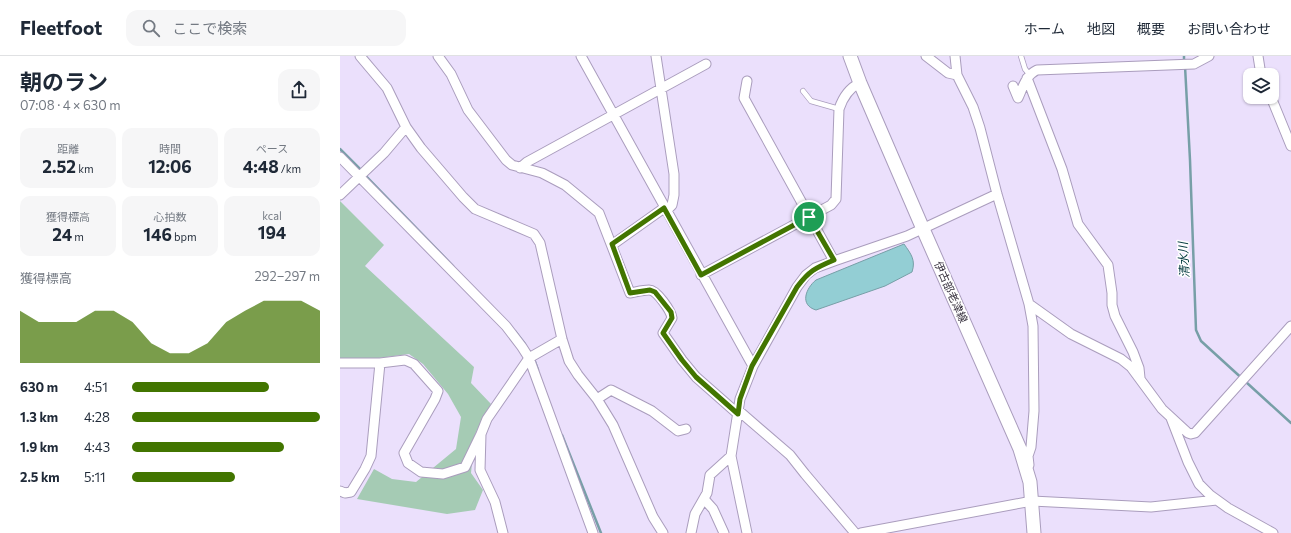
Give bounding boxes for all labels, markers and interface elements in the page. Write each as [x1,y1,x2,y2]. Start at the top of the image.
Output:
search box [126,10,406,46]
text: Fleetfoot [20,16,102,39]
icon: search [140,17,162,39]
text: ここで検索 [172,19,247,37]
text: ホーム [1023,20,1065,37]
text: 地図 [1087,20,1115,37]
text: 概要 [1137,20,1165,37]
text: お問い合わせ [1187,20,1271,37]
text: 朝のラン [20,68,108,95]
map controls [1243,68,1279,104]
button: layers [1243,68,1279,104]
button: share [278,69,320,111]
text: 07:08 · 4 × 630 m [20,97,121,113]
text: 距離 [57,142,79,155]
text: 時間 [159,142,181,155]
text: ペース [256,142,288,155]
text: 2.52 [42,156,76,177]
text: 12:06 [148,156,192,177]
text: 4:48 [243,156,279,177]
text: km [76,162,94,175]
text: /km [279,162,301,175]
pin [792,200,826,234]
icon: arrive [798,206,820,228]
text: kcal [262,209,282,222]
text: 獲得標高 [46,210,90,223]
text: 心拍数 [154,210,187,223]
text: 194 [258,222,286,243]
text: 24 [52,224,72,245]
text: 146 [143,224,172,245]
text: m [72,230,84,243]
text: bpm [172,230,197,243]
water label: 清水川 [1175,240,1191,278]
street label: 伊古部老津線 [932,259,971,325]
text: 292–297 m [254,268,320,284]
text: 獲得標高 [20,270,72,286]
text: 630 m [20,379,58,395]
text: 4:51 [84,379,108,395]
text: 1.3 km [20,409,58,425]
text: 4:28 [84,409,110,425]
text: 1.9 km [20,439,58,455]
text: 4:43 [84,439,110,455]
text: 2.5 km [20,469,60,485]
text: 5:11 [84,469,106,485]

